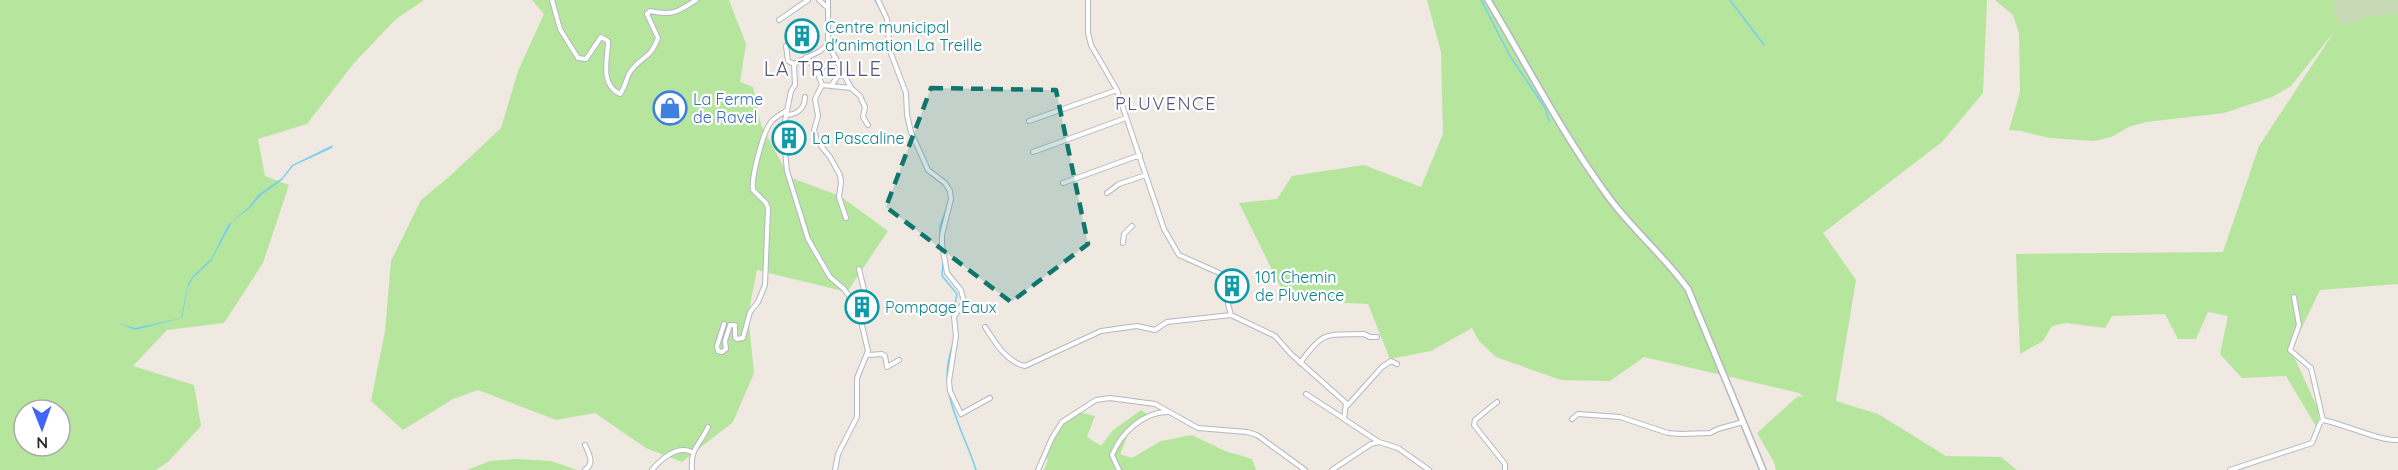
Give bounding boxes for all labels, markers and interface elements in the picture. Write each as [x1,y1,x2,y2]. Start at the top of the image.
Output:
place label: Centre municipal d'animation La Treille [825,17,982,55]
building icon: Centre municipal d'animation La Treille [784,18,820,54]
district label: LA TREILLE [764,56,882,81]
place label: La Ferme de Ravel [693,89,763,127]
shop icon: La Ferme de Ravel [652,90,688,126]
district label: PLUVENCE [1115,92,1217,115]
building icon: La Pascaline [771,120,807,156]
place label: La Pascaline [812,128,905,148]
place label: 101 Chemin de Pluvence [1255,267,1344,305]
building icon: 101 Chemin de Pluvence [1214,268,1250,304]
building icon: Pompage Eaux [844,289,880,325]
place label: Pompage Eaux [885,297,997,317]
north arrow [12,398,72,458]
text: N [36,433,48,453]

